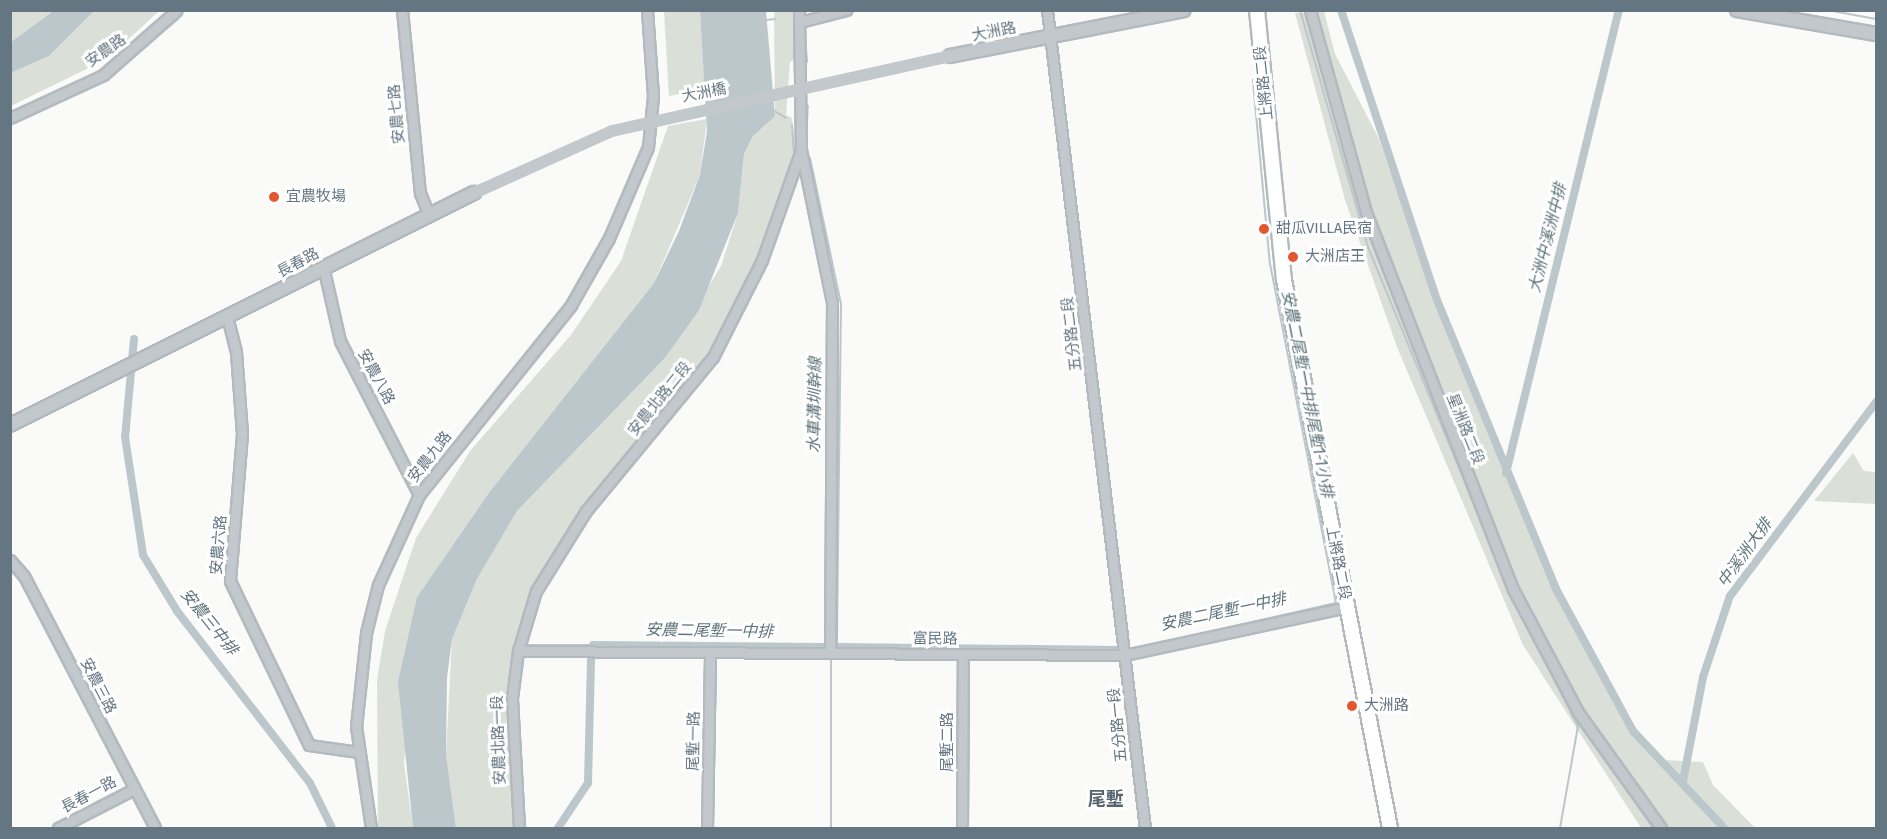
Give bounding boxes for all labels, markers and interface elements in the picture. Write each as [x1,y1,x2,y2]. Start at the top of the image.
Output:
street label: 大洲路 [970,19,1018,45]
street label: 安農路 [82,31,130,71]
street label: 上將路二段 [1251,45,1277,121]
street label: 大洲橋 [680,80,728,106]
street label: 安農七路 [385,83,409,145]
water label: 大洲中溪洲中排 [1525,181,1571,295]
place label: 宜農牧場 [286,188,346,206]
marker: 宜農牧場 [267,190,281,204]
place label: 甜瓜VILLA民宿 [1276,220,1372,238]
marker: 甜瓜VILLA民宿 [1257,222,1271,236]
street label: 長春路 [274,244,322,282]
place label: 大洲店王 [1305,248,1365,266]
marker: 大洲店王 [1286,250,1300,264]
water label: 安農二尾塹一中排尾塹1-1小排 [1277,289,1337,499]
street label: 五分路二段 [1058,296,1086,372]
street label: 安農八路 [354,346,398,408]
water label: 水車溝圳幹線 [805,357,825,453]
street label: 安農北路二段 [625,358,695,440]
street label: 星洲路二段 [1443,391,1487,467]
street label: 安農九路 [404,428,456,486]
street label: 安農六路 [207,514,231,576]
water label: 中溪洲大排 [1714,515,1776,591]
street label: 上將路二段 [1322,524,1354,602]
water label: 安農三中排 [176,585,242,659]
water label: 安農二尾塹一中排 [1158,589,1288,635]
water label: 安農二尾塹一中排 [645,620,773,642]
street label: 富民路 [912,630,958,648]
street label: 安農三路 [76,655,120,717]
street label: 五分路一段 [1105,687,1131,763]
street label: 安農北路一段 [488,695,510,785]
place label: 大洲路 [1364,697,1409,715]
marker: 大洲路 [1345,699,1359,713]
street label: 尾塹一路 [684,711,704,771]
street label: 尾塹二路 [939,712,957,772]
street label: 長春一路 [58,773,120,817]
district label: 尾塹 [1088,788,1124,810]

